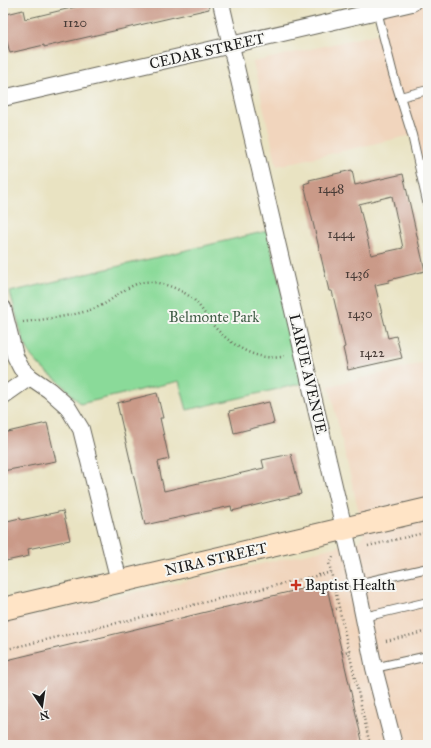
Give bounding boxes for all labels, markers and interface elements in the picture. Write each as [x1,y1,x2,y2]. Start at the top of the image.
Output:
house number: 1120 [63,15,87,31]
street label: CEDAR STREET [148,29,266,73]
house number: 1448 [318,181,344,197]
house number: 1444 [328,226,355,242]
house number: 1436 [345,266,369,282]
house number: 1430 [347,306,373,322]
park label: Belmonte Park [169,308,259,326]
street label: LARUE AVENUE [285,312,331,436]
house number: 1422 [359,345,385,361]
street label: NIRA STREET [163,539,269,579]
place label: Baptist Health [305,576,396,594]
marker: Baptist Health [290,579,302,591]
north arrow [22,686,62,726]
text: N [37,708,50,723]

